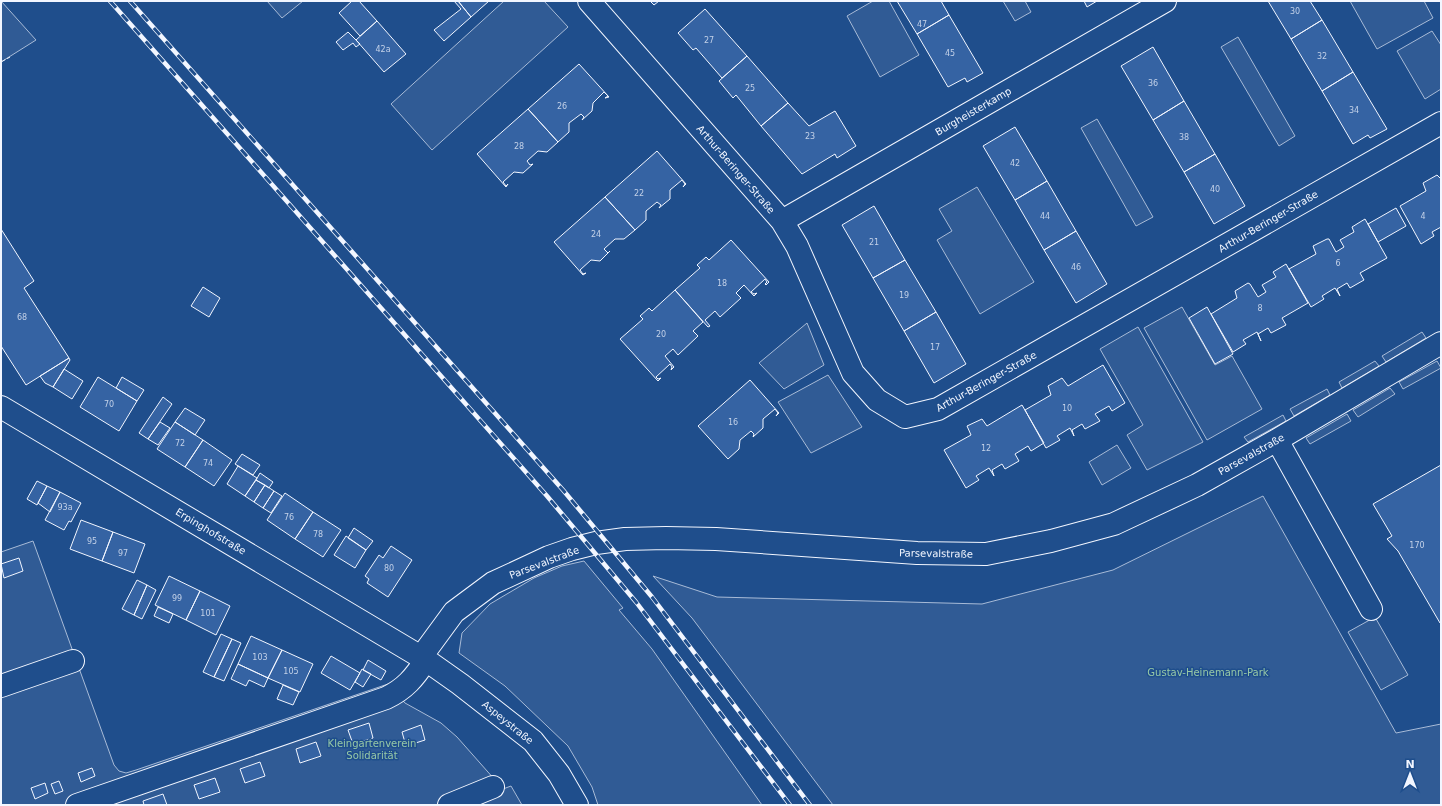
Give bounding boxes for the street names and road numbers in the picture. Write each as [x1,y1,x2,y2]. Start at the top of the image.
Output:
street label: Burgheisterkamp [933,85,1013,138]
street label: Arthur-Beringer-Straße [694,123,777,216]
street label: Arthur-Beringer-Straße [1217,188,1320,254]
street label: Arthur-Beringer-Straße [934,349,1038,414]
street label: Parsevalstraße [1216,432,1286,477]
street label: Erpinghofstraße [174,506,248,557]
street label: Parsevalstraße [508,544,581,581]
street label: Parsevalstraße [899,547,973,560]
street label: Aspeystraße [480,699,535,746]

